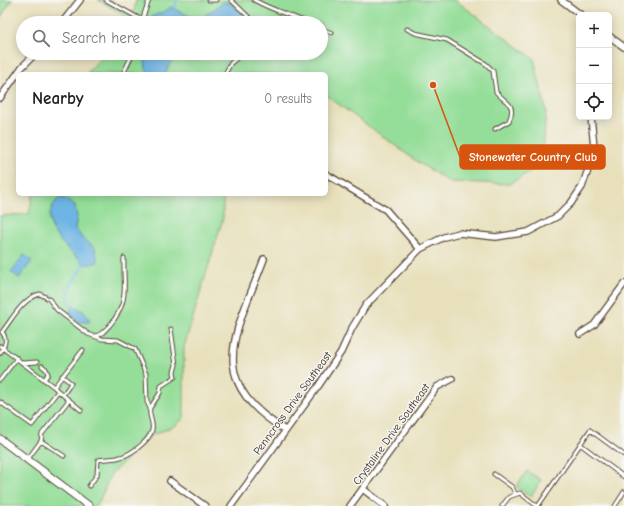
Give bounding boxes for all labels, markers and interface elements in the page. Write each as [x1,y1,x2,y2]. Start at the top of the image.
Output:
map controls [576,12,612,120]
button: + [576,12,612,48]
search box [16,16,328,60]
icon: search [30,27,52,49]
text: Search here [62,29,140,47]
button: − [576,48,612,84]
button: locate [576,84,612,120]
text: Nearby [32,89,83,108]
text: 0 results [264,91,312,106]
callout: Stonewater Country Club [460,145,605,169]
text: Stonewater Country Club [469,150,597,164]
street label: Penncross Drive Southeast [251,349,335,457]
street label: Crystaline Drive Southeast [350,380,433,488]

